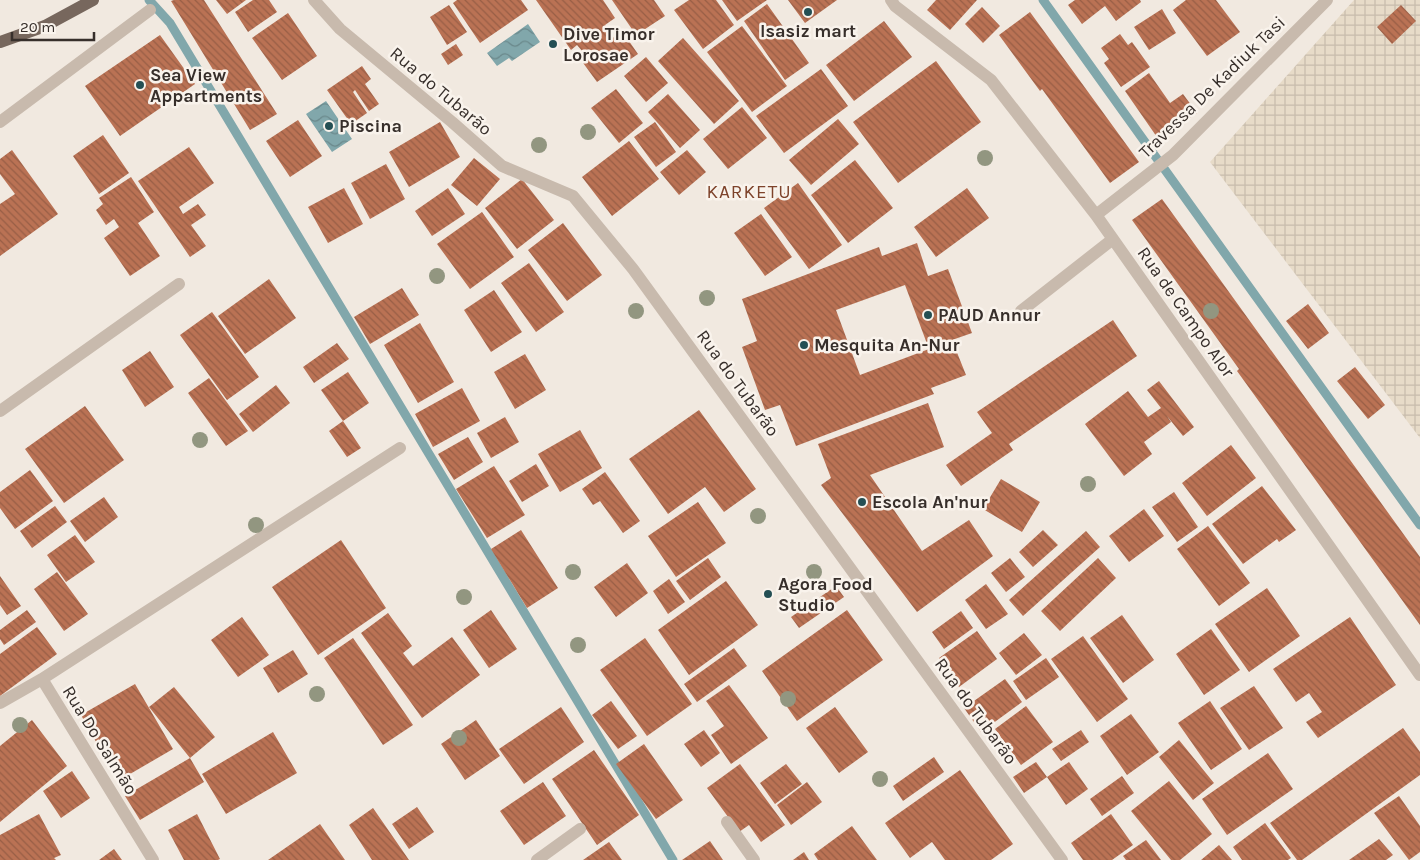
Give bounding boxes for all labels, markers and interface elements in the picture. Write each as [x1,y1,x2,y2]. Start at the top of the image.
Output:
marker: Isasiz mart [802,6,814,18]
scale bar [12,10,95,42]
street label: Travessa De Kadiuk Tasi [1134,11,1290,163]
text: 20 m [20,18,55,36]
place label: Isasiz mart [760,20,856,42]
place label: Dive Timor Lorosae [563,23,655,66]
marker: Dive Timor Lorosae [547,38,559,50]
street label: Rua do Tubarão [386,42,496,140]
place label: Sea View Appartments [150,64,262,107]
marker: Sea View Appartments [134,79,146,91]
place label: Piscina [339,115,402,137]
marker: Piscina [323,120,335,132]
district label: KARKETU [706,181,792,203]
street label: Rua de Campo Alor [1133,242,1240,382]
place label: PAUD Annur [938,304,1040,326]
marker: PAUD Annur [922,309,934,321]
street label: Rua do Tubarão [692,325,784,441]
place label: Mesquita An-Nur [814,334,960,356]
marker: Mesquita An-Nur [798,339,810,351]
place label: Escola An'nur [872,491,988,513]
marker: Escola An'nur [856,496,868,508]
place label: Agora Food Studio [778,573,873,616]
marker: Agora Food Studio [762,588,774,600]
street label: Rua do Tubarão [930,653,1022,769]
street label: Rua Do Salmão [58,681,142,799]

